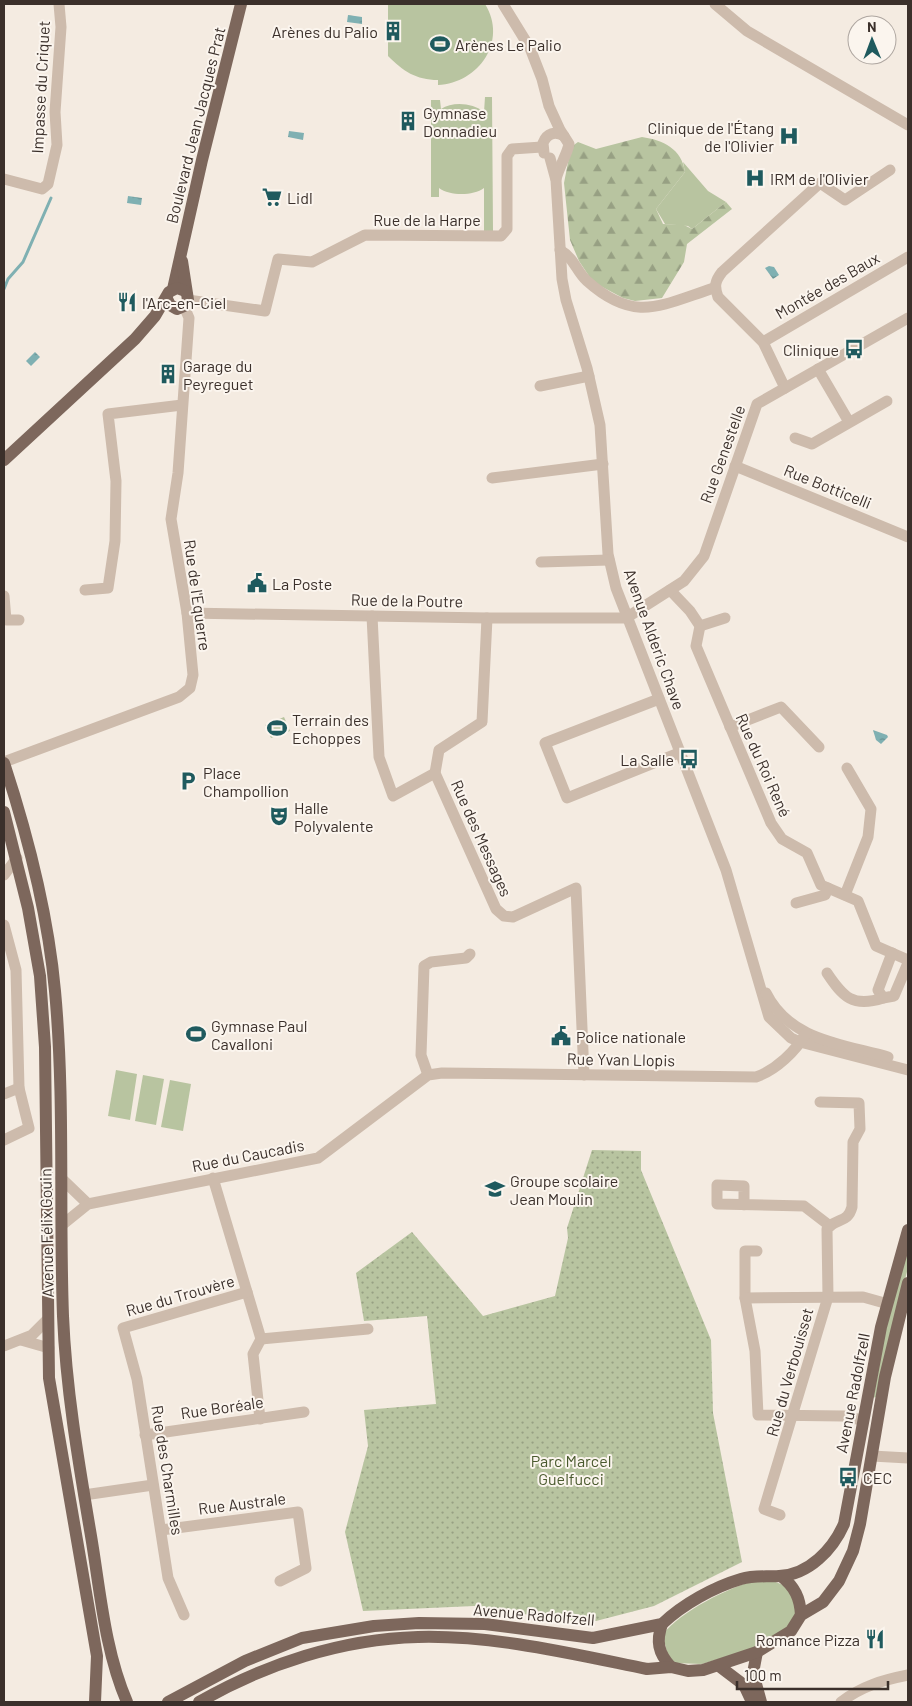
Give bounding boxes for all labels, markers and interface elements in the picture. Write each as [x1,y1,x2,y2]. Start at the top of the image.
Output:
north arrow [847,15,897,65]
text: N [867,18,877,35]
street label: Impasse du Criquet [27,20,53,154]
building icon: Arènes du Palio [382,20,404,42]
place label: Arènes du Palio [272,22,378,41]
street label: Boulevard Jean Jacques Prat [161,25,229,225]
sports icon: Arènes Le Palio [429,33,451,55]
place label: Arènes Le Palio [455,35,562,54]
place label: Gymnase Donnadieu [423,103,497,140]
building icon: Gymnase Donnadieu [397,110,419,132]
place label: Clinique de l'Étang de l'Olivier [648,118,774,155]
hospital icon: Clinique de l'Étang de l'Olivier [778,125,800,147]
hospital icon: IRM de l'Olivier [744,167,766,189]
place label: IRM de l'Olivier [770,169,869,188]
supermarket icon: Lidl [261,186,283,208]
place label: Lidl [287,188,313,207]
street label: Rue de la Harpe [373,210,481,229]
street label: Montée des Baux [772,247,883,322]
restaurant icon: l'Arc-en-Ciel [116,291,138,313]
place label: l'Arc-en-Ciel [142,293,226,312]
bus stop icon: Clinique [843,338,865,360]
place label: Clinique [783,340,839,359]
place label: Garage du Peyreguet [183,356,254,393]
building icon: Garage du Peyreguet [157,363,179,385]
street label: Rue Genestelle [695,402,749,506]
street label: Rue Botticelli [781,460,875,512]
street label: Rue de l'Equerre [181,538,215,652]
street label: Avenue Alderic Chave [621,566,689,712]
public building icon: La Poste [246,572,268,594]
place label: La Poste [272,574,332,593]
street label: Rue de la Poutre [351,590,463,610]
place label: Terrain des Echoppes [292,710,369,747]
street label: Rue du Roi René [733,710,795,820]
sports icon: Terrain des Echoppes [266,717,288,739]
bus stop icon: La Salle [678,748,700,770]
place label: La Salle [620,750,674,769]
place label: Place Champollion [203,763,289,800]
parking icon: Place Champollion [177,770,199,792]
street label: Rue des Messages [448,777,516,899]
place label: Halle Polyvalente [294,798,374,835]
theatre icon: Halle Polyvalente [268,805,290,827]
place label: Gymnase Paul Cavalloni [211,1016,308,1053]
sports icon: Gymnase Paul Cavalloni [185,1023,207,1045]
public building icon: Police nationale [550,1025,572,1047]
place label: Police nationale [576,1027,686,1046]
street label: Rue Yvan Llopis [567,1049,675,1069]
street label: Rue du Caucadis [190,1135,306,1175]
street label: Avenue Félix Gouin [35,1168,57,1298]
place label: Groupe scolaire Jean Moulin [510,1171,618,1208]
school or university icon: Groupe scolaire Jean Moulin [484,1178,506,1200]
street label: Rue du Trouvère [124,1270,236,1320]
street label: Rue du Verbouisset [762,1305,816,1439]
street label: Avenue Radolfzell [831,1331,873,1455]
street label: Rue Boréale [179,1392,265,1422]
street label: Rue des Charmilles [148,1404,188,1536]
park label: Parc Marcel Guelfucci [531,1451,611,1488]
bus stop icon: CEC [837,1466,859,1488]
place label: CEC [863,1468,892,1487]
street label: Rue Australe [197,1488,287,1518]
street label: Avenue Radolfzell [472,1599,596,1629]
restaurant icon: Romance Pizza [864,1628,886,1650]
place label: Romance Pizza [756,1630,860,1649]
scale bar [737,1658,888,1690]
text: 100 m [744,1666,782,1684]

